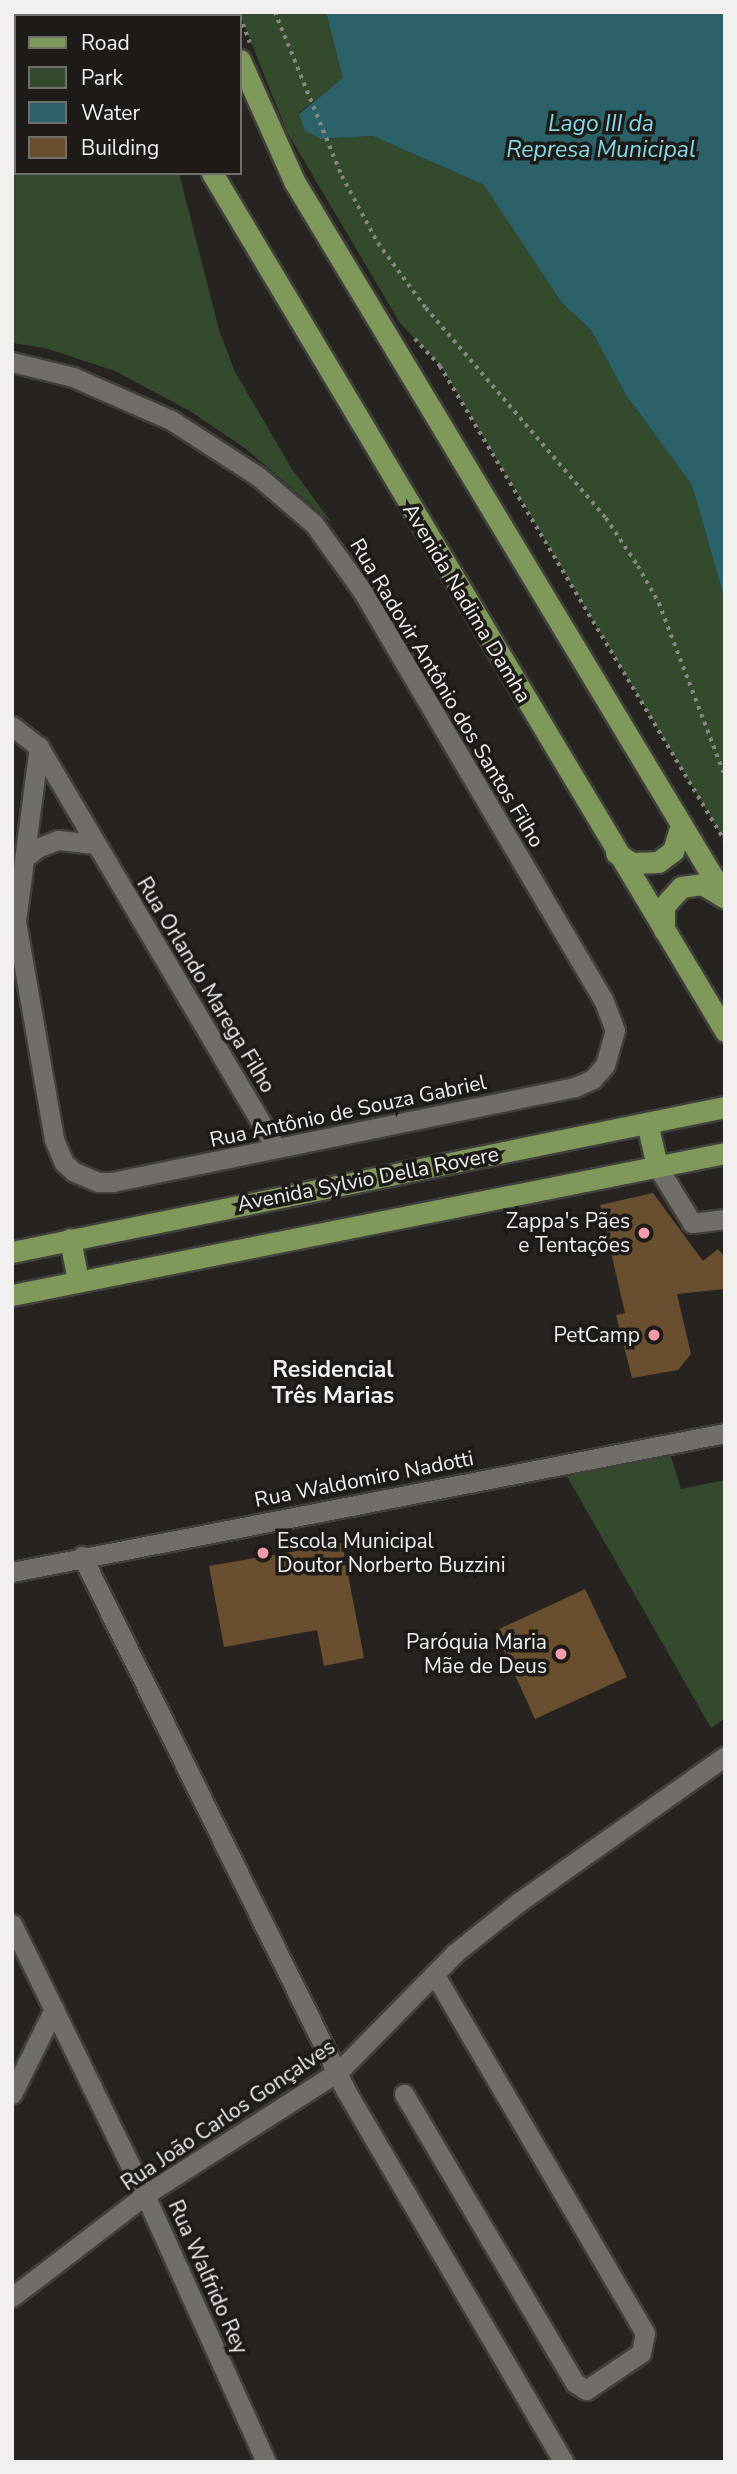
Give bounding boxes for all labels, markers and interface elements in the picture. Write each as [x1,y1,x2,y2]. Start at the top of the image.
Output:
legend [14,14,242,175]
text: Road [81,29,130,57]
text: Park [81,64,123,92]
text: Water [81,99,140,127]
water label: Lago III da Represa Municipal [506,110,696,164]
text: Building [81,134,159,162]
street label: Avenida Nadima Damha [397,499,537,707]
street label: Rua Radovir Antônio dos Santos Filho [345,534,549,852]
street label: Rua Orlando Marega Filho [132,873,280,1097]
street label: Rua Antônio de Souza Gabriel [207,1069,489,1153]
street label: Avenida Sylvio Della Rovere [235,1141,501,1217]
place label: Zappa's Pães e Tentações [506,1208,630,1258]
marker: Zappa's Pães e Tentações [636,1225,652,1241]
place label: PetCamp [554,1322,640,1348]
marker: PetCamp [646,1327,662,1343]
district label: Residencial Três Marias [272,1356,394,1410]
street label: Rua Waldomiro Nadotti [252,1445,476,1513]
place label: Escola Municipal Doutor Norberto Buzzini [277,1528,506,1578]
marker: Escola Municipal Doutor Norberto Buzzini [255,1545,271,1561]
place label: Paróquia Maria Mãe de Deus [406,1629,547,1679]
marker: Paróquia Maria Mãe de Deus [553,1646,569,1662]
street label: Rua João Carlos Gonçalves [116,2034,340,2196]
street label: Rua Walfrido Rey [163,2196,253,2358]

